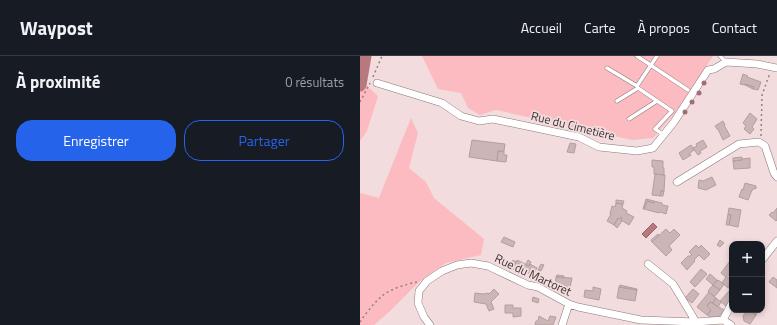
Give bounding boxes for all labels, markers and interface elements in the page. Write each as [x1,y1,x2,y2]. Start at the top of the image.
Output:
text: Waypost [20,13,93,42]
text: Accueil [521,17,562,38]
text: Carte [584,17,616,38]
text: À propos [638,17,690,38]
text: Contact [712,17,757,38]
text: À proximité [16,69,100,95]
text: 0 résultats [285,72,344,92]
street label: Rue du Cimetière [529,106,617,145]
button: Enregistrer [16,120,176,161]
button: Partager [184,120,344,161]
map controls [729,241,765,313]
button: + [729,241,765,277]
street label: Rue du Martoret [492,248,575,301]
button: − [729,277,765,313]

